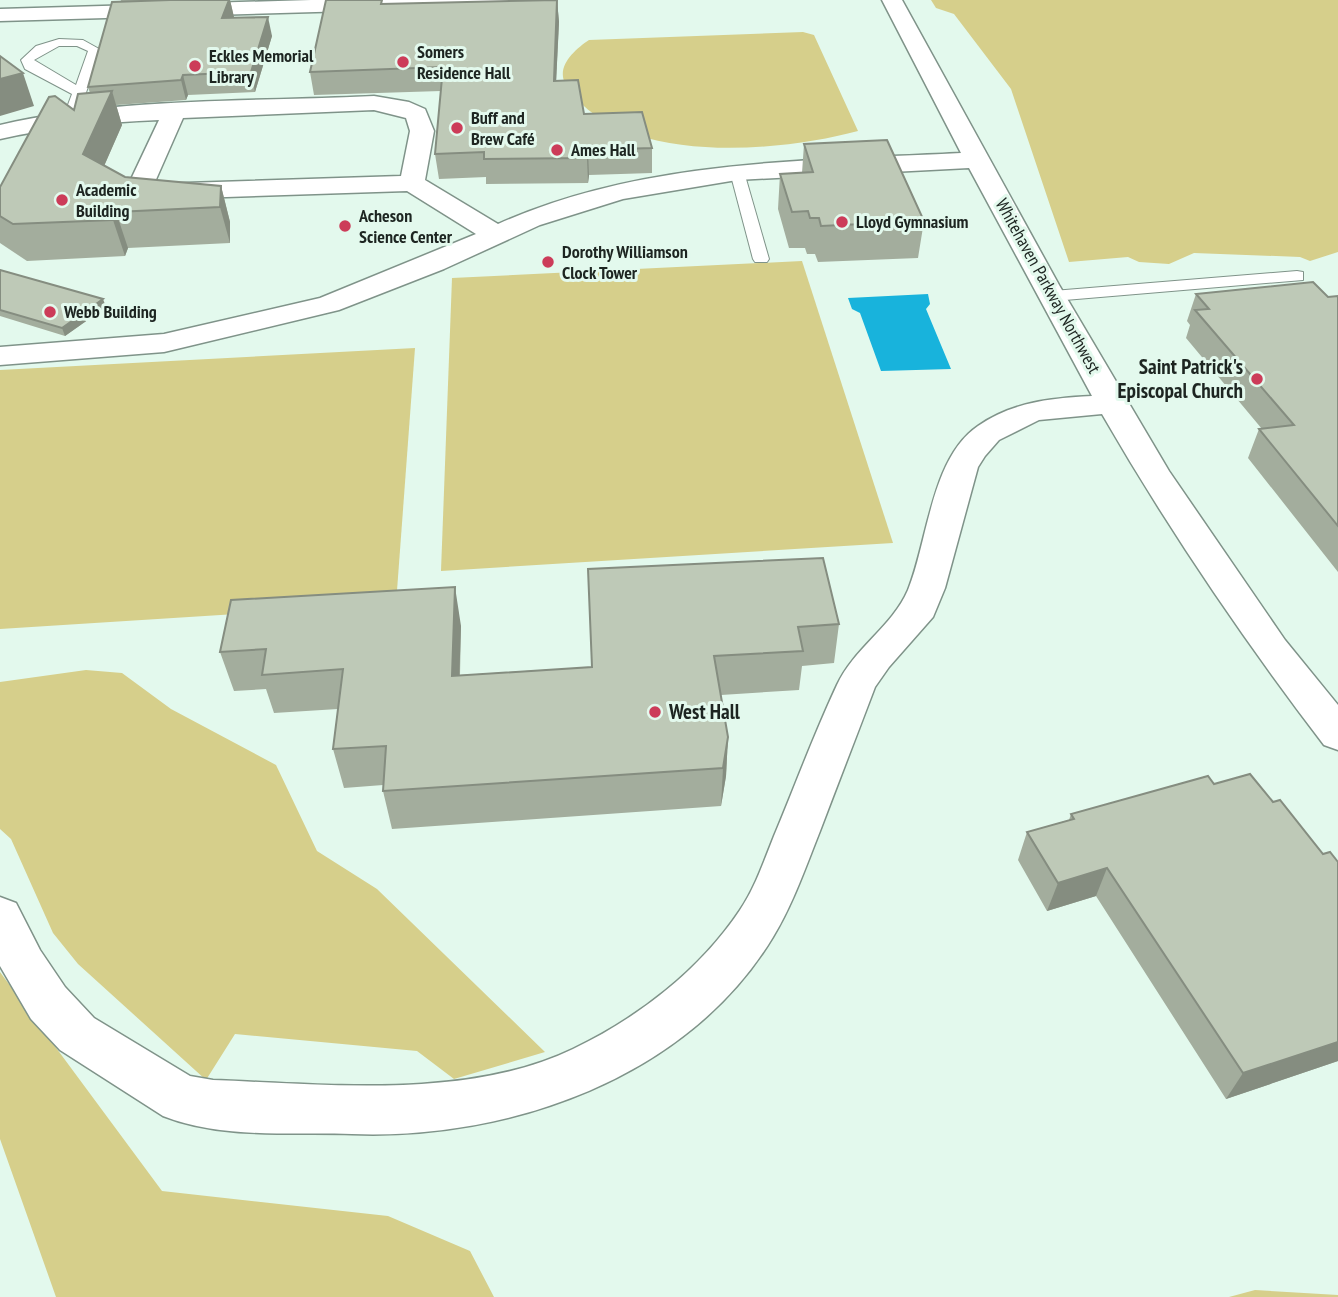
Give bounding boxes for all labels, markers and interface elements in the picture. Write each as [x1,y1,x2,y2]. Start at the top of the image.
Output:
place label: Somers Residence Hall [417,40,511,84]
place label: Eckles Memorial Library [209,44,314,88]
marker: Somers Residence Hall [395,54,411,70]
marker: Eckles Memorial Library [187,58,203,74]
place label: Buff and Brew Café [471,106,535,150]
marker: Buff and Brew Café [449,120,465,136]
place label: Ames Hall [570,138,636,161]
marker: Ames Hall [549,142,565,158]
place label: Academic Building [75,178,137,222]
marker: Academic Building [54,192,70,208]
street label: Whitehaven Parkway Northwest [991,194,1106,377]
place label: Acheson Science Center [358,204,453,248]
place label: Lloyd Gymnasium [856,210,969,233]
marker: Lloyd Gymnasium [834,214,850,230]
marker: Acheson Science Center [337,218,353,234]
place label: Dorothy Williamson Clock Tower [562,240,688,284]
marker: Dorothy Williamson Clock Tower [540,254,556,270]
place label: Webb Building [63,300,157,323]
marker: Webb Building [42,304,58,320]
place label: Saint Patrick's Episcopal Church [1118,353,1243,404]
marker: Saint Patrick's Episcopal Church [1249,371,1265,387]
place label: West Hall [668,698,741,725]
marker: West Hall [647,704,663,720]

